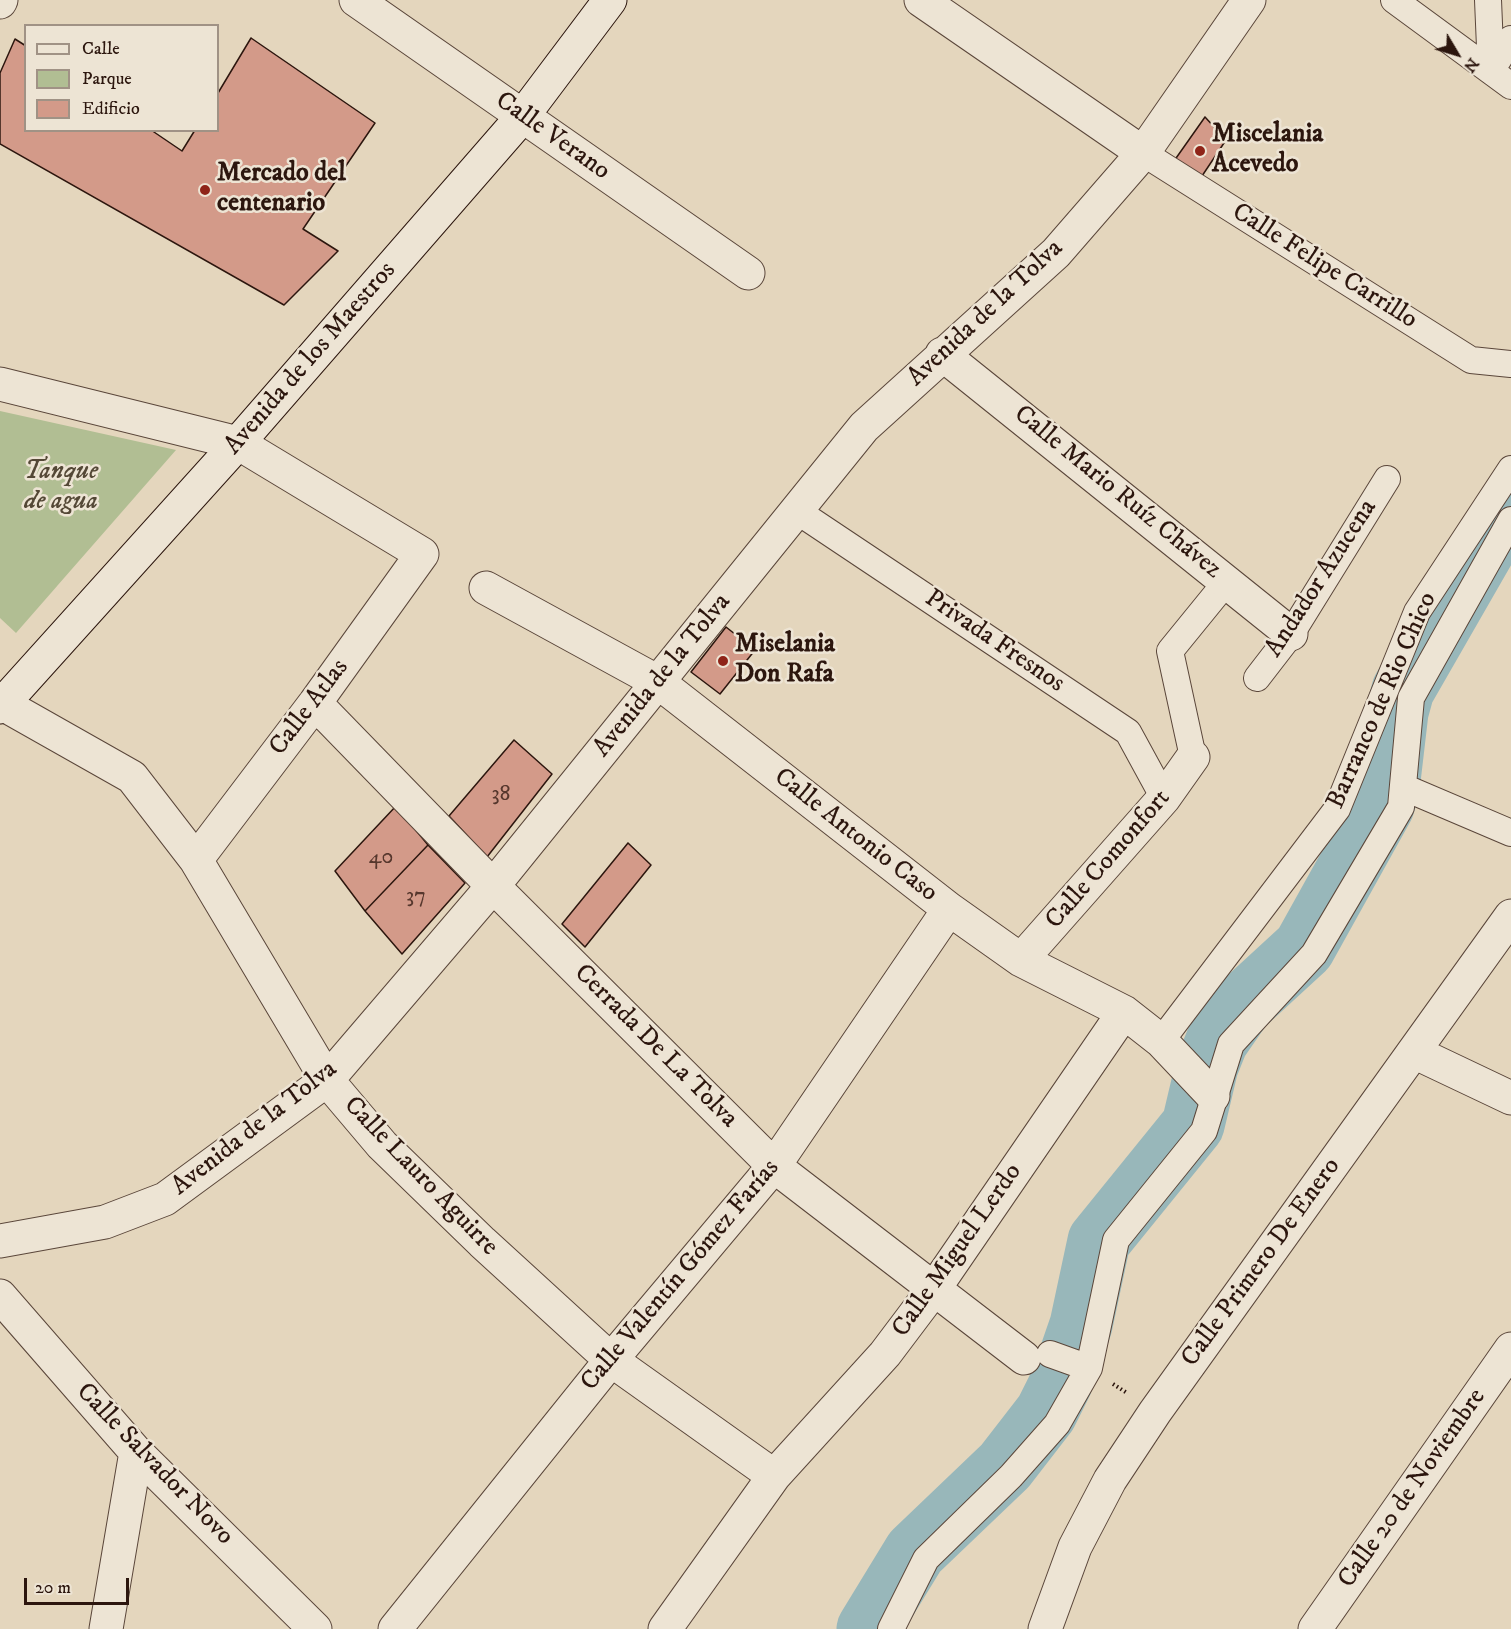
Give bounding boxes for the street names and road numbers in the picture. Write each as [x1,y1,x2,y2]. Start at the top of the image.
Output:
street label: Calle Verano [489,86,615,188]
street label: Calle Felipe Carrillo [1226,197,1422,337]
street label: Avenida de la Tolva [902,234,1070,394]
street label: Avenida de los Maestros [219,256,403,462]
street label: Calle Mario Ruíz Chávez [1007,400,1227,586]
street label: Andador Azucena [1259,494,1385,664]
street label: Privada Fresnos [918,584,1070,700]
street label: Avenida de la Tolva [588,588,738,764]
street label: Barranco de Rio Chico [1321,588,1445,814]
street label: Calle Atlas [264,654,356,762]
street label: Calle Antonio Caso [767,762,943,910]
street label: Calle Comonfort [1040,784,1178,936]
street label: Cerrada De La Tolva [567,959,743,1135]
street label: Avenida de la Tolva [166,1055,344,1203]
street label: Calle Lauro Aguirre [336,1091,504,1263]
street label: Calle Primero De Enero [1176,1153,1348,1373]
street label: Calle Valentín Gómez Farías [575,1154,787,1398]
street label: Calle Miguel Lerdo [887,1158,1029,1344]
street label: Calle Salvador Novo [69,1377,239,1553]
street label: Calle 20 de Noviembre [1332,1383,1494,1595]

